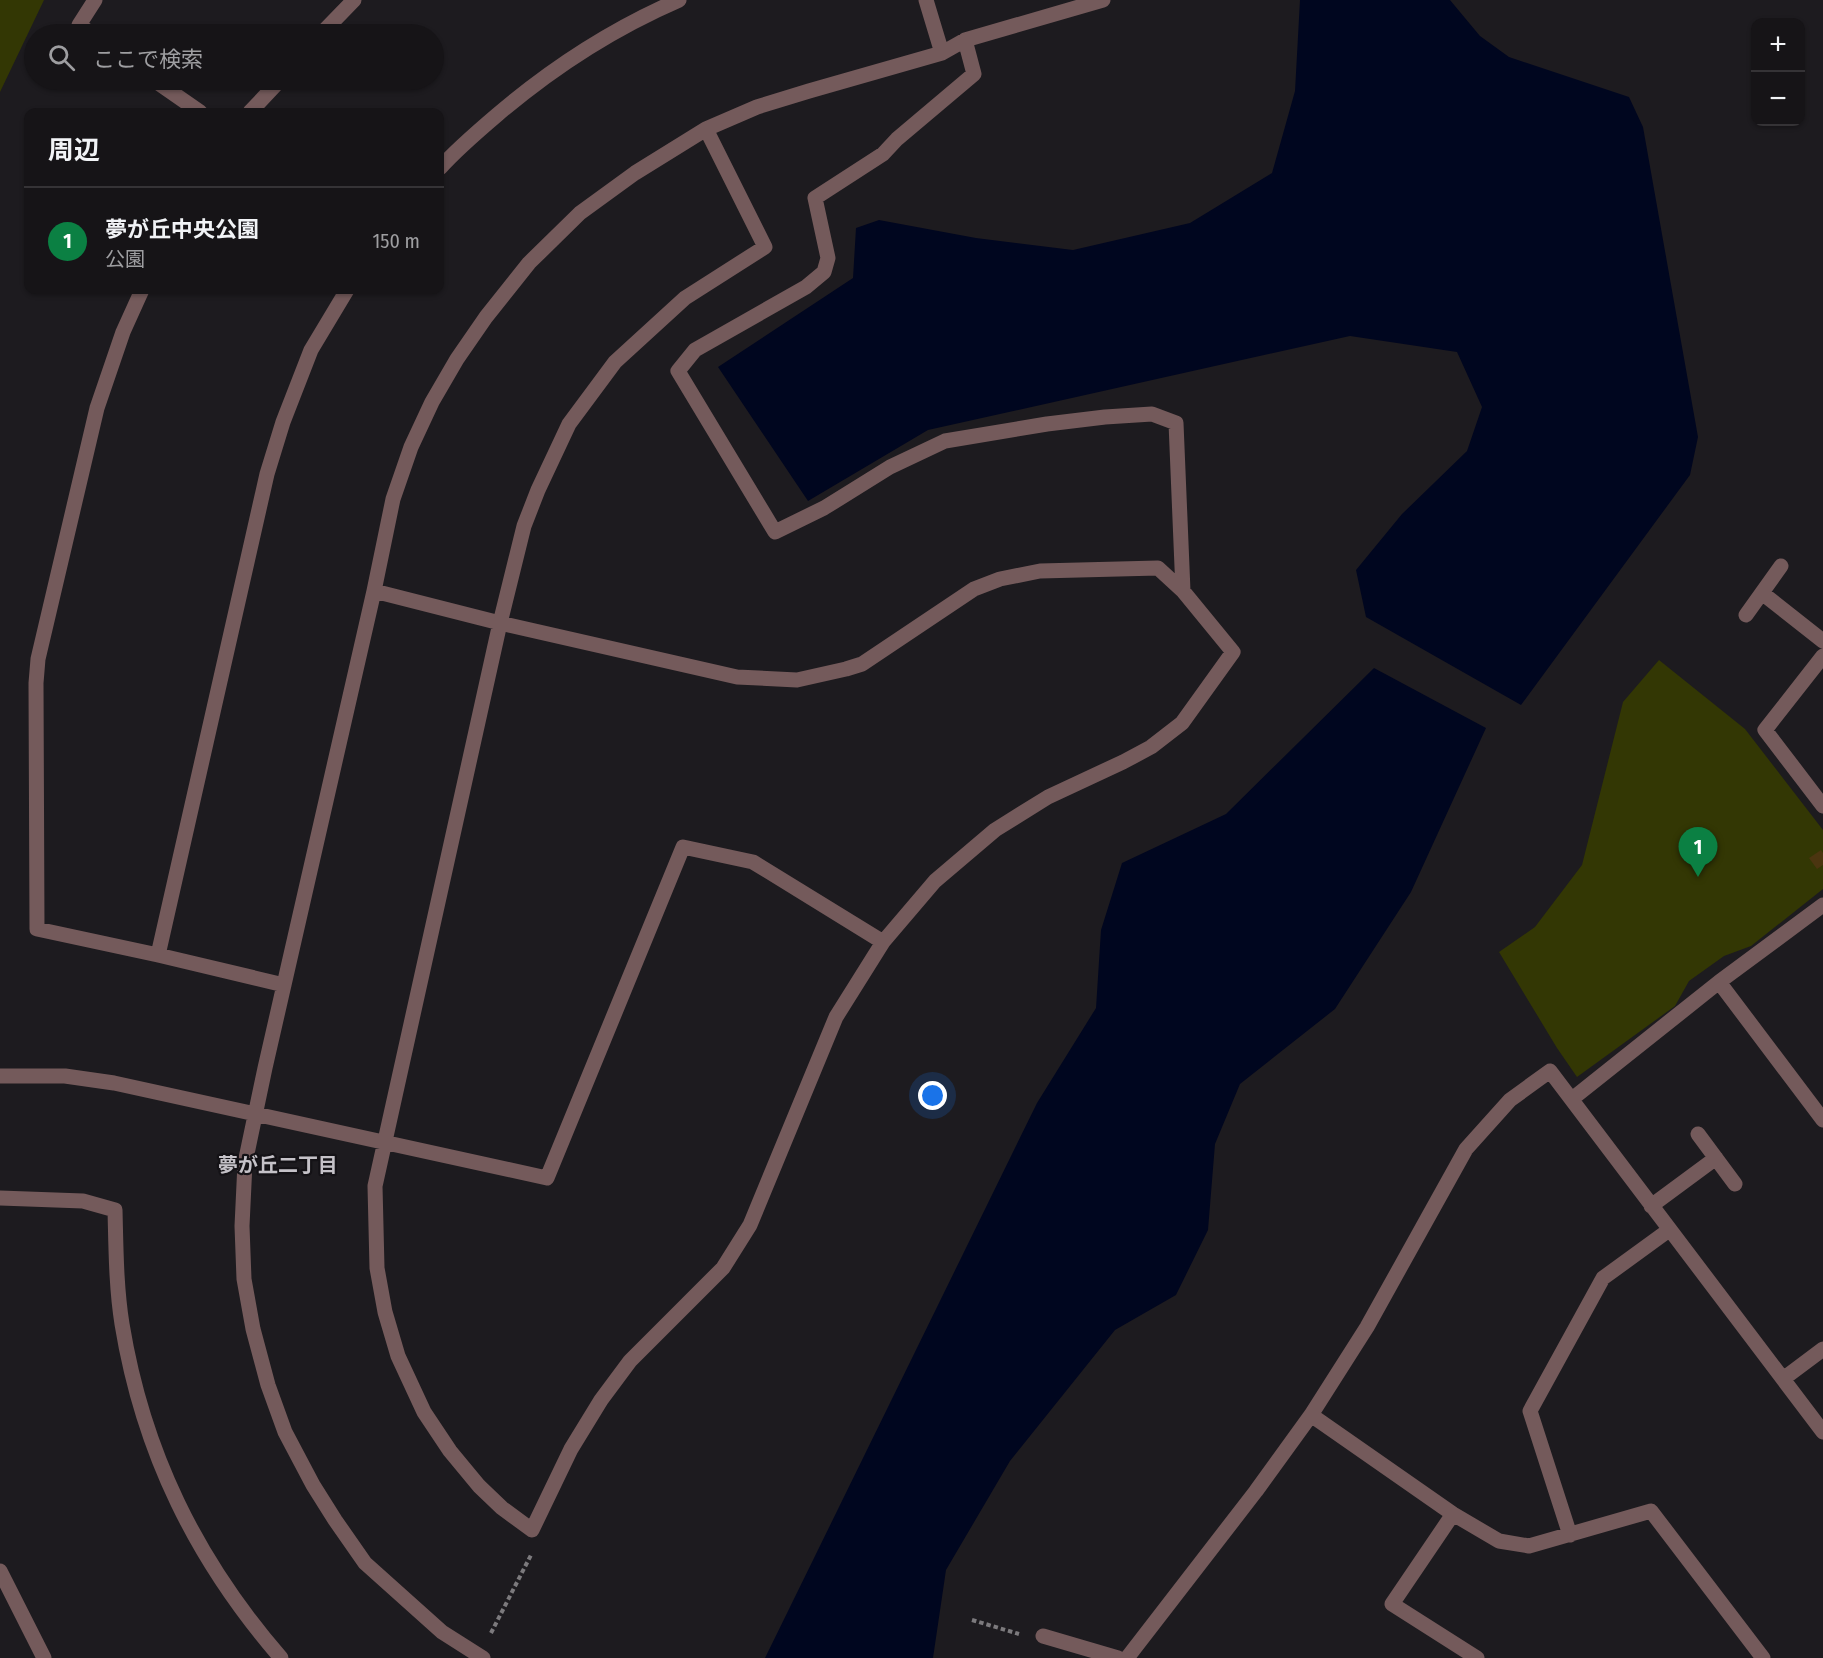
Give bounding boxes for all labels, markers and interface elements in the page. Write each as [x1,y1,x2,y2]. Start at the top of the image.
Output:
map controls [1751,18,1805,126]
button: + [1751,18,1805,72]
search box [24,24,444,90]
icon: search [45,41,78,74]
text: ここで検索 [93,46,203,73]
button: − [1751,72,1805,126]
text: 周辺 [48,135,100,166]
text: 夢が丘中央公園 [105,216,259,243]
text: 1 [63,229,72,253]
text: 150 m [373,229,420,253]
text: 公園 [105,247,145,271]
pin: 1 [1678,828,1718,877]
your location [918,1081,947,1110]
district label: 夢が丘二丁目 [218,1153,338,1177]

